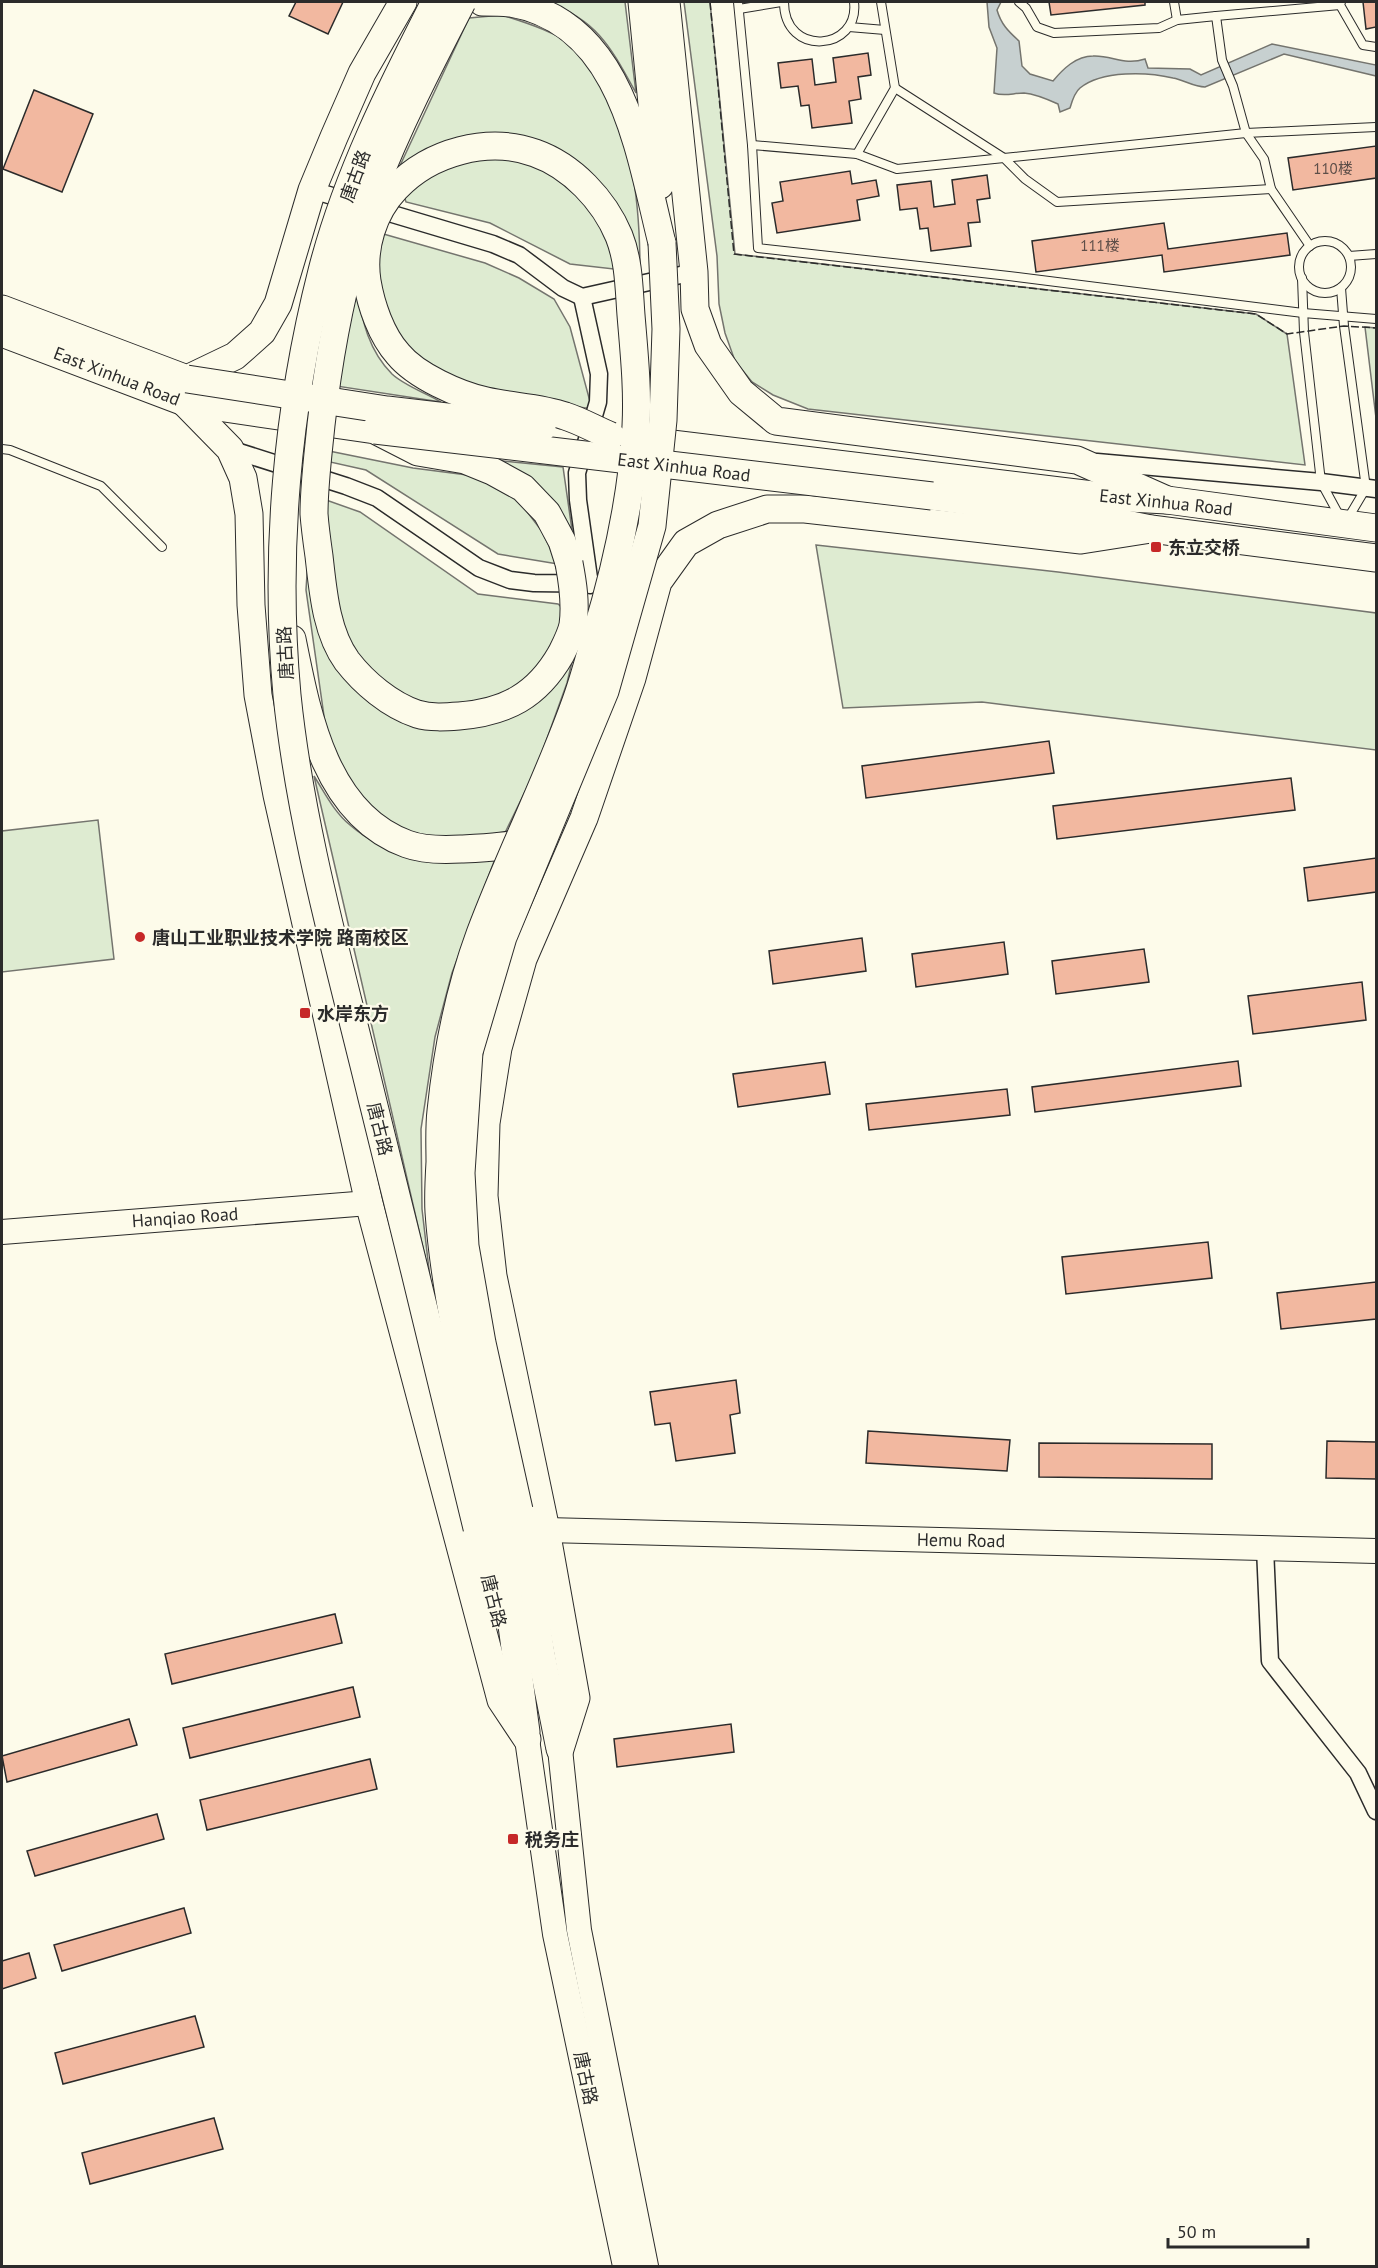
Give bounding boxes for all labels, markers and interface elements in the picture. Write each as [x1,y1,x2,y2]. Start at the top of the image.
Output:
street label: 唐古路 [335,147,375,205]
house number: 110楼 [1313,159,1353,178]
house number: 111楼 [1080,236,1120,255]
street label: East Xinhua Road [50,341,184,411]
street label: East Xinhua Road [616,447,752,487]
street label: East Xinhua Road [1098,484,1234,520]
place label: 东立交桥 [1168,536,1240,559]
marker: 东立交桥 [1149,540,1163,554]
street label: 唐古路 [272,625,298,681]
place label: 唐山工业职业技术学院 路南校区 [152,926,409,949]
marker: 唐山工业职业技术学院 路南校区 [133,930,147,944]
place label: 水岸东方 [317,1002,389,1025]
marker: 水岸东方 [298,1006,312,1020]
street label: 唐古路 [362,1100,398,1158]
street label: Hanqiao Road [131,1202,239,1232]
street label: Hemu Road [917,1528,1005,1552]
street label: 唐古路 [476,1572,512,1630]
place label: 税务庄 [525,1828,579,1851]
marker: 税务庄 [506,1832,520,1846]
street label: 唐古路 [569,2049,603,2107]
scale bar [1168,2211,1308,2249]
text: 50 m [1177,2220,1216,2243]

